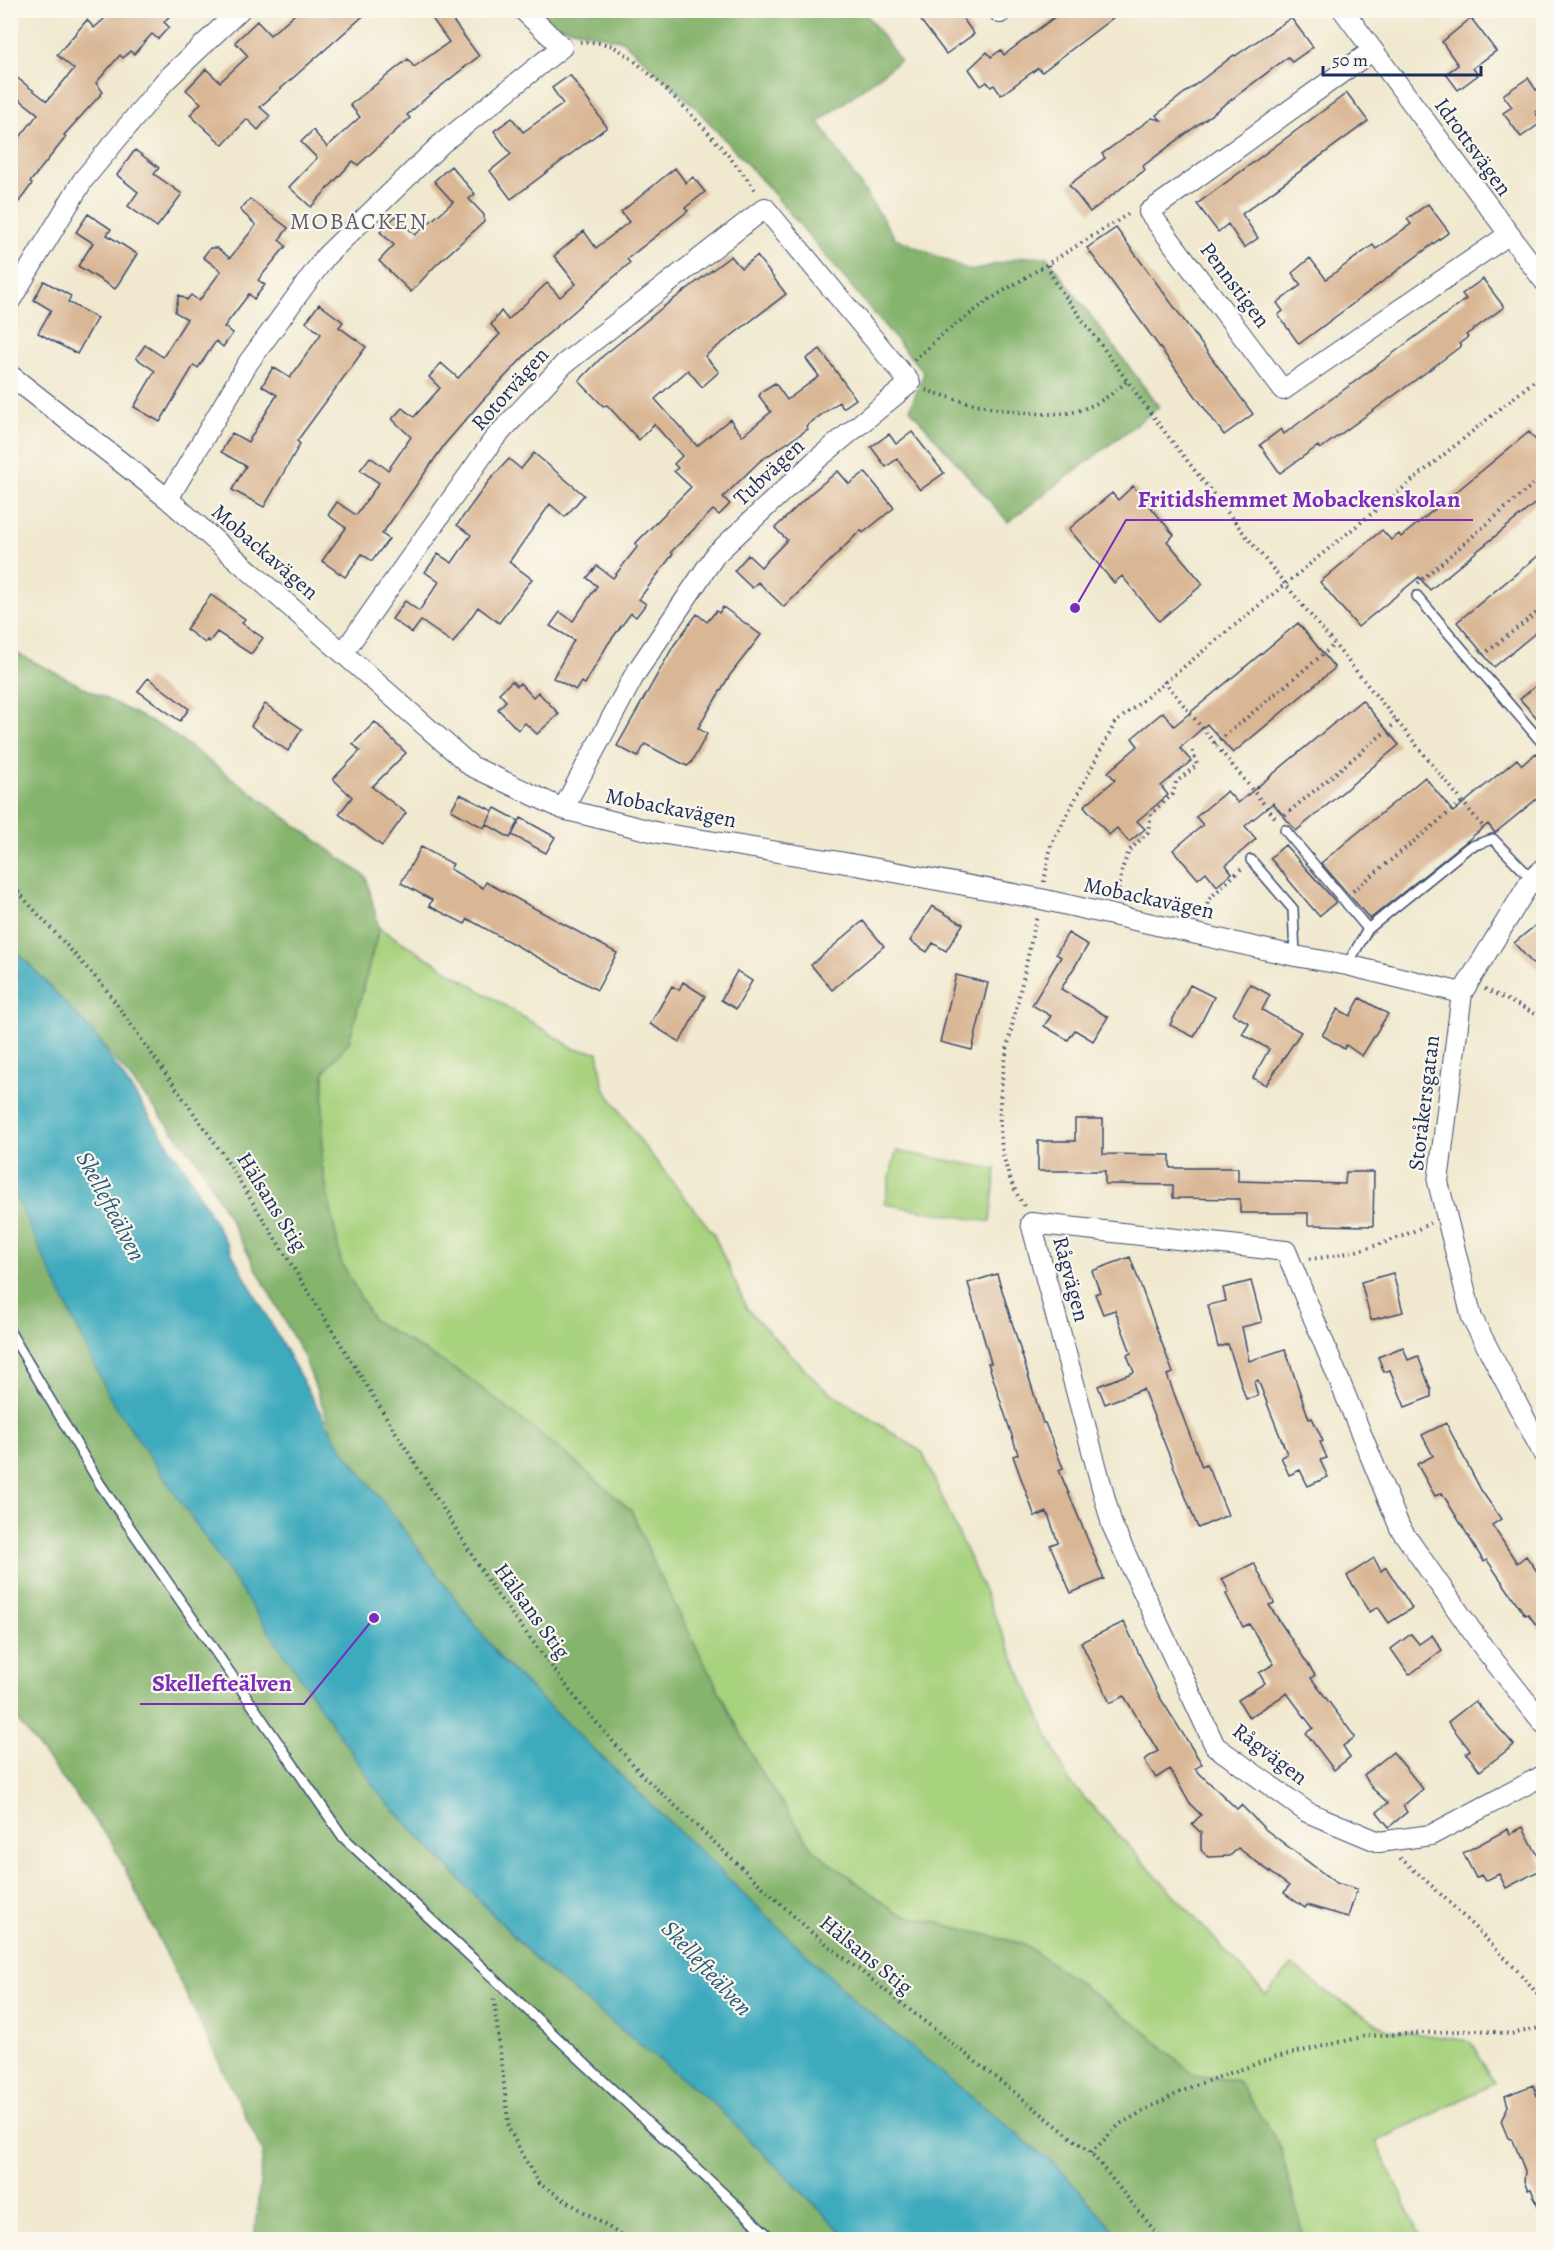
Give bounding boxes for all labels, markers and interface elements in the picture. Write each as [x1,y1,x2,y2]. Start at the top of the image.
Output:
scale bar [1323,39,1480,77]
text: 50 m [1332,48,1368,72]
street label: Idrottsvägen [1427,92,1519,202]
district label: MOBACKEN [290,205,428,237]
street label: Pennstigen [1193,236,1277,334]
street label: Rotorvägen [464,341,556,437]
street label: Tubvägen [727,431,811,513]
callout: Fritidshemmet Mobackenskolan [1126,478,1473,520]
text: Fritidshemmet Mobackenskolan [1138,483,1461,515]
street label: Mobackavägen [205,497,325,607]
street label: Mobackavägen [603,781,739,835]
street label: Mobackavägen [1081,870,1217,926]
street label: Storåkersgatan [1401,1033,1447,1173]
water label: Skellefteälven [69,1145,153,1267]
street label: Hälsans Stig [230,1146,314,1258]
street label: Rågvägen [1045,1233,1097,1325]
street label: Hälsans Stig [487,1557,577,1665]
callout: Skellefteälven [140,1662,304,1704]
text: Skellefteälven [152,1667,292,1699]
street label: Rågvägen [1226,1716,1314,1792]
street label: Hälsans Stig [813,1908,919,2002]
water label: Skellefteälven [654,1913,760,2023]

